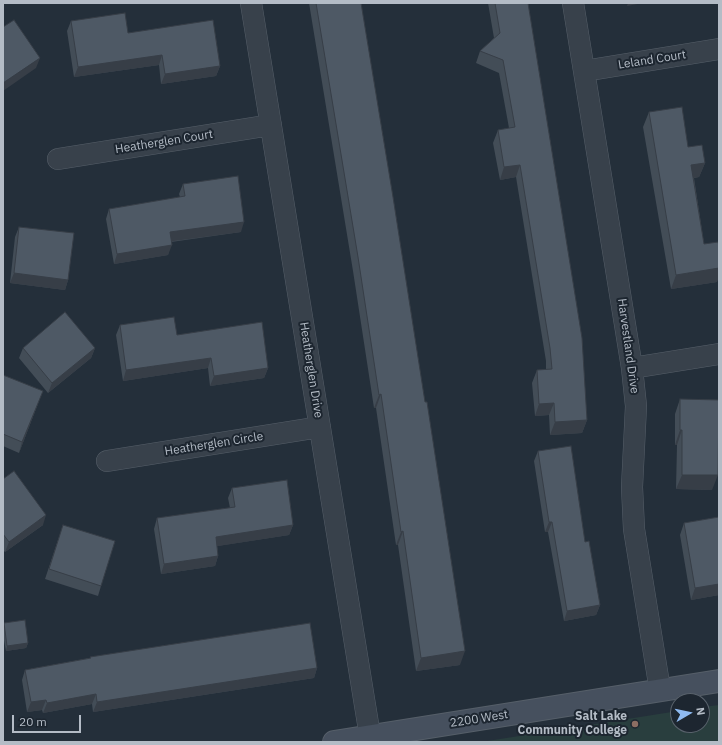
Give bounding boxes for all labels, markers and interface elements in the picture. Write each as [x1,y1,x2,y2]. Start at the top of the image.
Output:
street label: Leland Court [617,48,687,72]
street label: Heatherglen Court [114,127,214,157]
street label: Harvestland Drive [614,298,642,394]
street label: Heatherglen Drive [296,321,326,419]
street label: Heatherglen Circle [164,429,264,459]
north arrow [670,693,710,733]
text: N [693,706,708,716]
scale bar [14,707,83,733]
street label: 2200 West [449,707,509,731]
place label: Salt Lake Community College [518,710,627,738]
text: 20 m [19,714,47,729]
marker: Salt Lake Community College [630,719,640,729]

